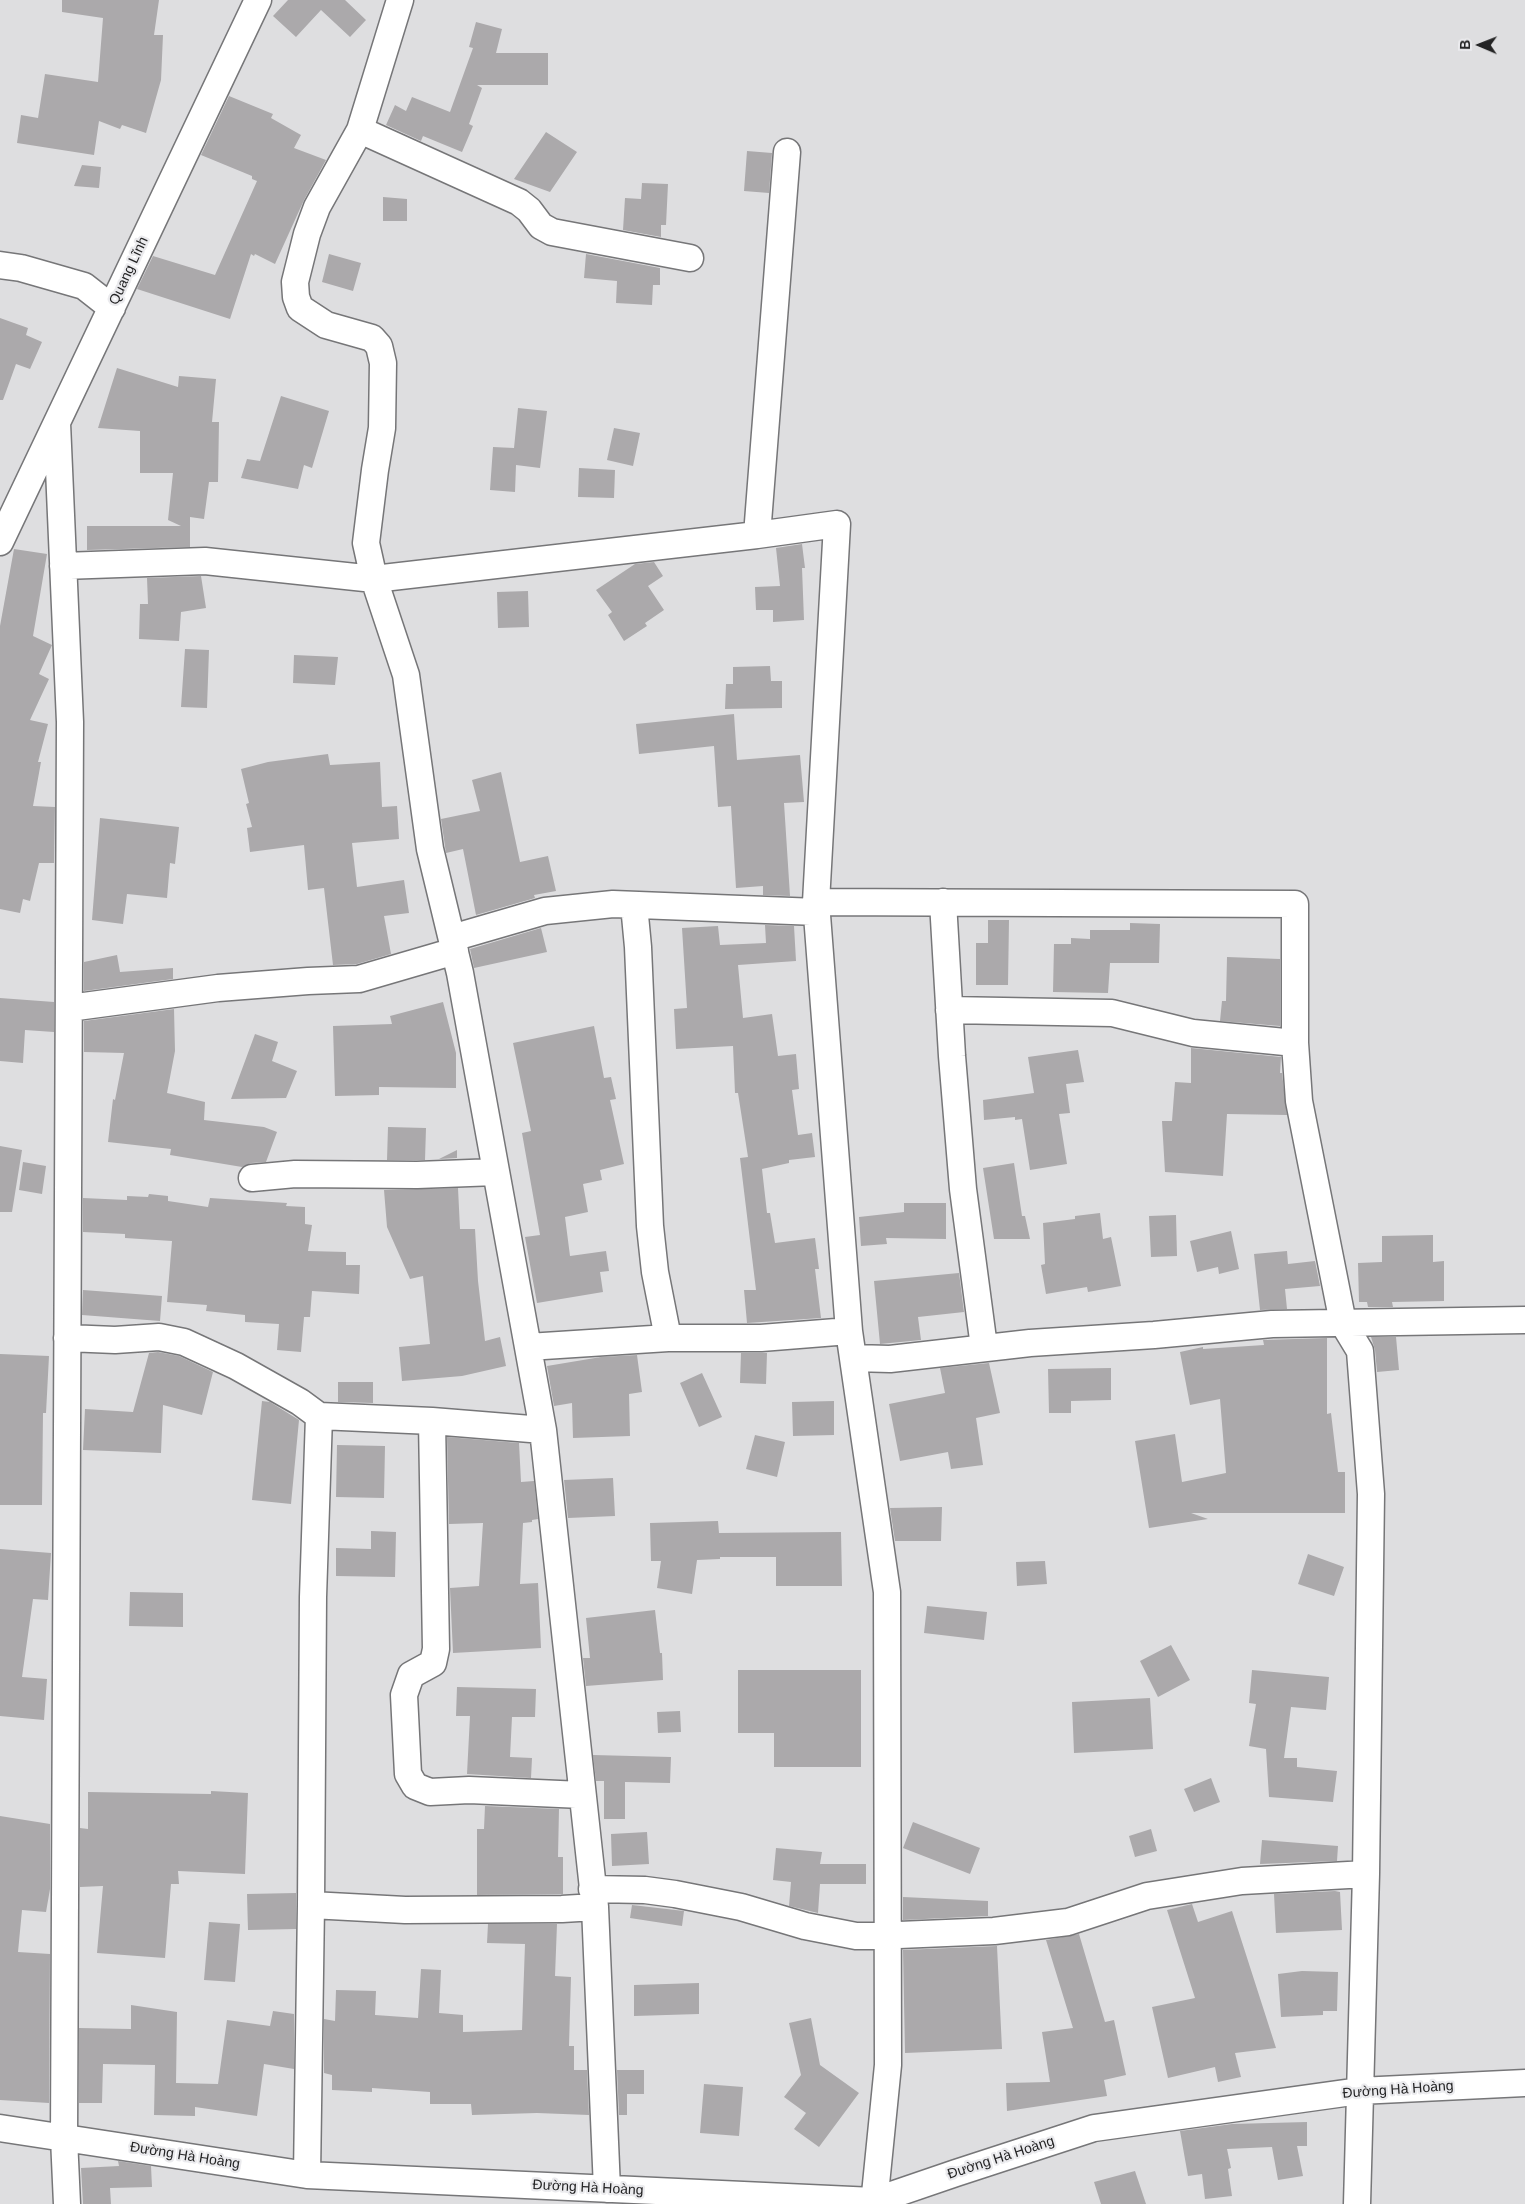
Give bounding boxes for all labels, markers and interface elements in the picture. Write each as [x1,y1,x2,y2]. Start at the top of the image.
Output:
north arrow [1455,20,1505,70]
text: B [1457,40,1473,50]
street label: Quang Lĩnh [106,234,152,308]
street label: Đường Hà Hoàng [1342,2078,1454,2102]
street label: Đường Hà Hoàng [946,2133,1056,2183]
street label: Đường Hà Hoàng [129,2139,241,2173]
street label: Đường Hà Hoàng [532,2177,644,2199]

